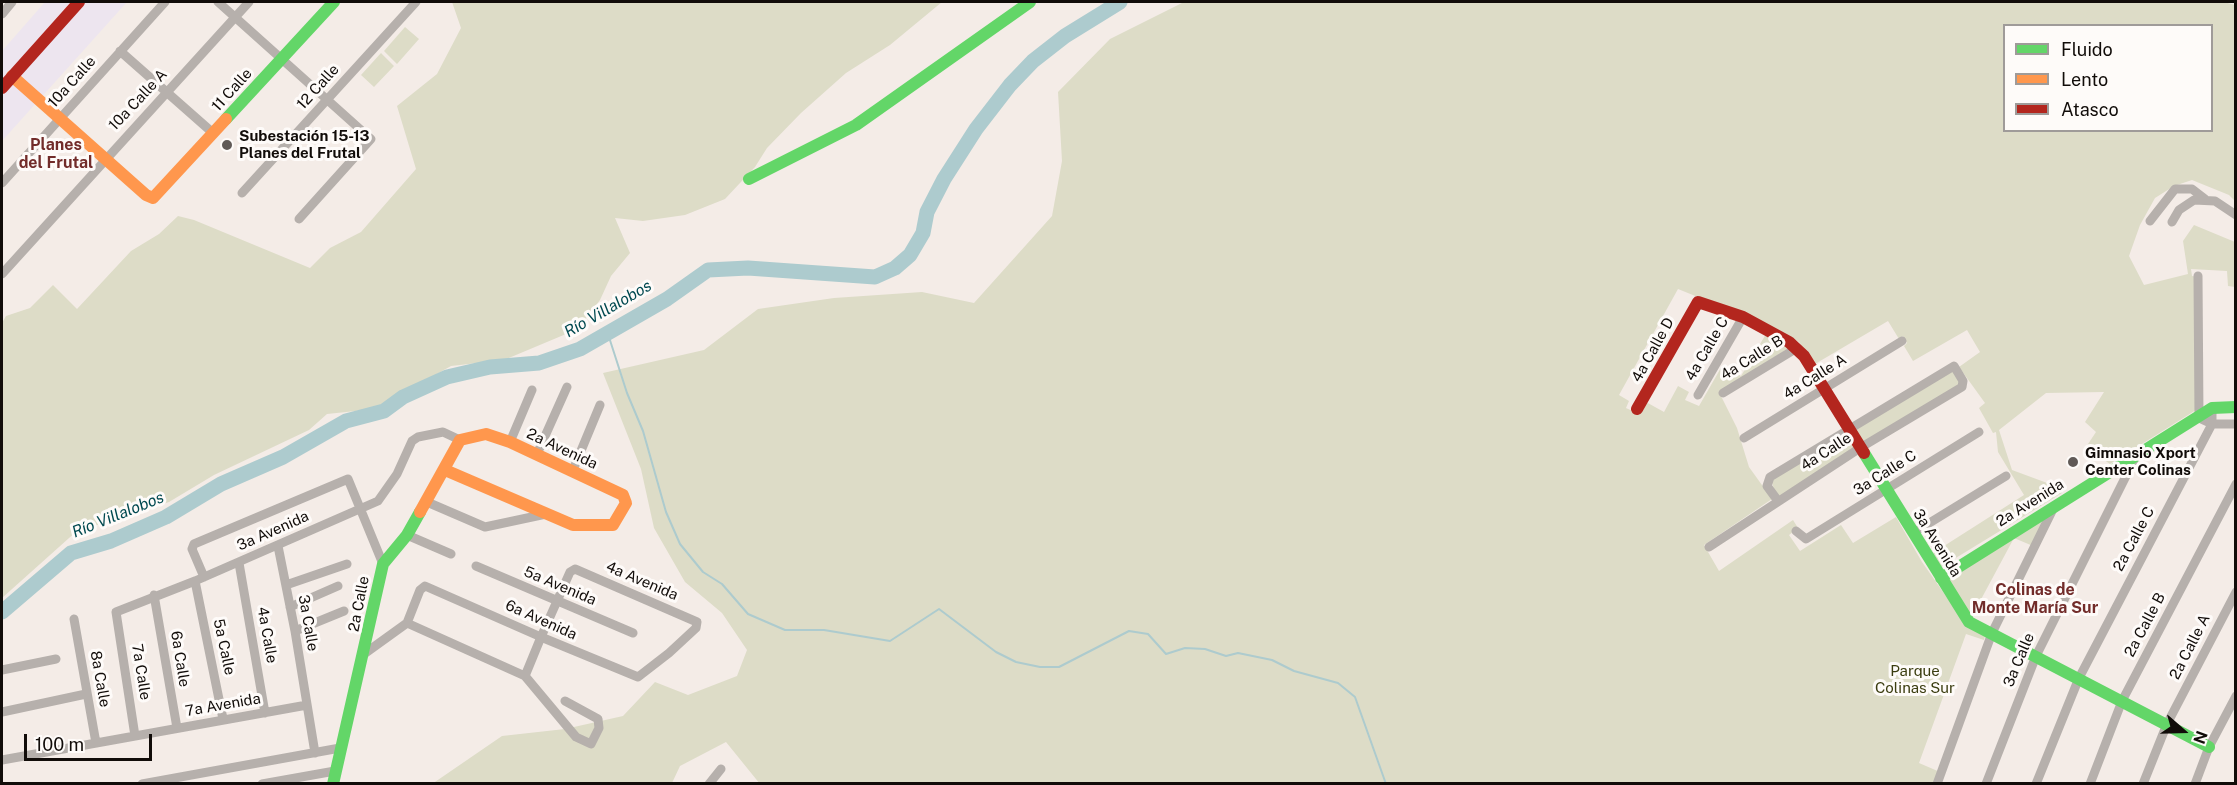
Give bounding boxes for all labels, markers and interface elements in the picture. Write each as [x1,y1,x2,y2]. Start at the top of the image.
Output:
legend [2003,24,2213,132]
text: Fluido [2061,39,2113,60]
street label: 10a Calle [44,53,100,111]
street label: 12 Calle [293,61,343,113]
street label: 11 Calle [208,65,256,115]
street label: 10a Calle A [105,66,171,134]
text: Lento [2061,69,2108,90]
text: Atasco [2061,99,2119,120]
place label: Subestación 15-13 Planes del Frutal [239,127,370,162]
district label: Planes del Frutal [19,135,93,173]
marker: Subestación 15-13 Planes del Frutal [220,138,234,152]
water label: Río Villalobos [561,276,655,342]
street label: 4a Calle C [1681,314,1733,384]
street label: 4a Calle D [1628,315,1678,385]
street label: 4a Calle B [1717,332,1787,384]
street label: 4a Calle A [1780,351,1850,403]
street label: 2a Avenida [524,425,600,473]
street label: 4a Calle [1797,429,1855,475]
place label: Gimnasio Xport Center Colinas [2085,444,2196,479]
street label: 3a Calle C [1850,447,1920,499]
marker: Gimnasio Xport Center Colinas [2066,455,2080,469]
street label: 2a Avenida [1993,475,2067,531]
water label: Río Villalobos [69,488,167,542]
street label: 2a Calle C [2110,504,2158,574]
street label: 3a Avenida [1909,506,1965,580]
street label: 3a Avenida [234,507,312,555]
street label: 4a Avenida [603,558,681,604]
street label: 5a Avenida [521,563,599,609]
street label: 2a Calle [345,575,373,633]
district label: Colinas de Monte María Sur [1972,580,2098,618]
street label: 2a Calle B [2121,590,2169,660]
street label: 3a Calle [294,593,322,653]
street label: 6a Avenida [502,596,580,644]
street label: 4a Calle [253,605,281,665]
street label: 2a Calle A [2166,611,2214,683]
street label: 5a Calle [209,617,239,677]
street label: 6a Calle [167,630,193,688]
street label: 3a Calle [2000,630,2038,690]
street label: 7a Calle [128,643,154,701]
street label: 8a Calle [86,649,114,709]
park label: Parque Colinas Sur [1875,662,1955,697]
street label: 7a Avenida [184,690,262,720]
north arrow [2153,701,2213,761]
scale bar [27,722,154,760]
text: N [2189,728,2211,746]
text: 100 m [35,734,84,755]

